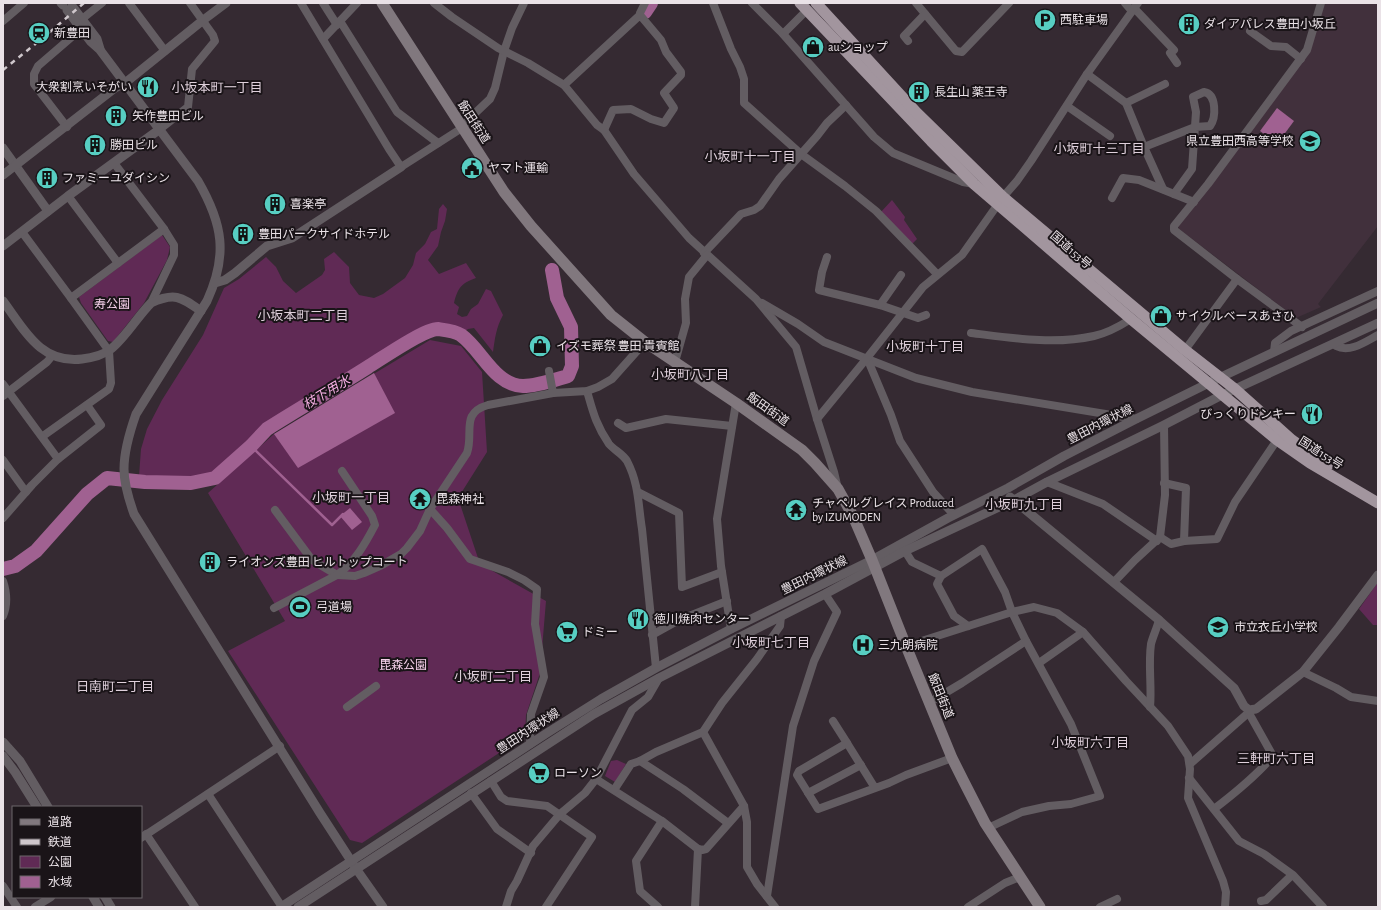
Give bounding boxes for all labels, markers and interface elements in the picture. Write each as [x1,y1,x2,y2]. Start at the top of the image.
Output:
parking icon: 西駐車場 [1032,7,1058,33]
building icon: ダイアパレス豊田小坂丘 [1176,11,1202,37]
place label: 西駐車場 [1060,13,1108,26]
place label: ダイアパレス豊田小坂丘 [1204,17,1336,30]
station icon: 新豊田 [26,20,52,46]
place label: 新豊田 [54,27,90,39]
shop icon: auショップ [800,34,826,60]
place label: auショップ [828,41,888,53]
restaurant icon: 大衆割烹いそがい [135,74,161,100]
building icon: 長生山 薬王寺 [906,79,932,105]
place label: 大衆割烹いそがい [36,80,132,93]
district label: 小坂本町一丁目 [171,81,263,95]
place label: 長生山 薬王寺 [934,86,1008,98]
street label: 飯田街道 [456,98,493,145]
building icon: 矢作豊田ビル [103,103,129,129]
place label: 矢作豊田ビル [132,109,204,122]
school or university icon: 県立豊田西高等学校 [1297,128,1323,154]
building icon: 勝田ビル [82,132,108,158]
place label: 県立豊田西高等学校 [1186,134,1294,147]
place label: 勝田ビル [110,138,158,151]
district label: 小坂町十三丁目 [1053,142,1145,156]
district label: 小坂町十一丁目 [704,150,796,164]
public building icon: ヤマト運輸 [459,155,485,181]
place label: ヤマト運輸 [488,161,548,174]
building icon: ファミーユダイシン [34,165,60,191]
place label: ファミーユダイシン [62,171,170,184]
building icon: 喜楽亭 [262,191,288,217]
place label: 喜楽亭 [290,197,326,210]
building icon: 豊田パークサイドホテル [230,221,256,247]
place label: 豊田パークサイドホテル [258,228,390,240]
street label: 国道153号 [1048,228,1094,271]
park label: 寿公園 [94,297,130,310]
shop icon: サイクルベースあさひ [1148,303,1174,329]
district label: 小坂本町二丁目 [257,309,349,323]
place label: サイクルベースあさひ [1176,309,1295,322]
shop icon: イズモ葬祭 豊田 貴賓館 [527,333,553,359]
place label: イズモ葬祭 豊田 貴賓館 [556,339,680,352]
district label: 小坂町十丁目 [886,340,964,354]
district label: 小坂町八丁目 [651,368,729,382]
water label: 枝下用水 [301,372,354,412]
street label: 飯田街道 [745,389,792,428]
street label: 豊田内環状線 [1065,401,1135,446]
restaurant icon: びっくりドンキー [1299,401,1325,427]
place label: びっくりドンキー [1200,407,1296,420]
street label: 国道153号 [1297,434,1346,471]
temple icon: 毘森神社 [407,486,433,512]
district label: 小坂町一丁目 [312,491,390,505]
place label: 毘森神社 [436,493,484,505]
place label: チャペルグレイス Produced by IZUMODEN [812,496,954,524]
temple icon: チャペルグレイス Produced by IZUMODEN [783,497,809,523]
district label: 小坂町九丁目 [985,498,1063,512]
building icon: ライオンズ豊田 ヒルトップコート [197,549,223,575]
street label: 豊田内環状線 [779,553,849,596]
place label: ライオンズ豊田 ヒルトップコート [226,555,408,568]
sports icon: 弓道場 [287,594,313,620]
place label: 弓道場 [316,600,352,613]
restaurant icon: 徳川焼肉センター [625,606,651,632]
place label: 徳川焼肉センター [654,612,750,625]
school or university icon: 市立衣丘小学校 [1205,614,1231,640]
supermarket icon: ドミー [554,619,580,645]
place label: 市立衣丘小学校 [1234,620,1318,633]
place label: ドミー [582,626,618,638]
hospital icon: 三九朗病院 [850,632,876,658]
district label: 小坂町七丁目 [732,636,810,650]
place label: 三九朗病院 [878,638,938,651]
park label: 毘森公園 [379,659,427,671]
district label: 小坂町二丁目 [454,670,532,684]
street label: 飯田街道 [926,671,956,721]
district label: 日南町二丁目 [76,680,154,694]
street label: 豊田内環状線 [494,706,561,756]
district label: 小坂町六丁目 [1051,736,1129,750]
district label: 三軒町六丁目 [1237,752,1315,766]
supermarket icon: ローソン [526,760,552,786]
place label: ローソン [554,767,602,779]
legend [12,806,142,898]
text: 道路 [48,815,72,828]
text: 鉄道 [48,835,72,848]
text: 公園 [48,856,72,868]
text: 水域 [48,876,72,888]

